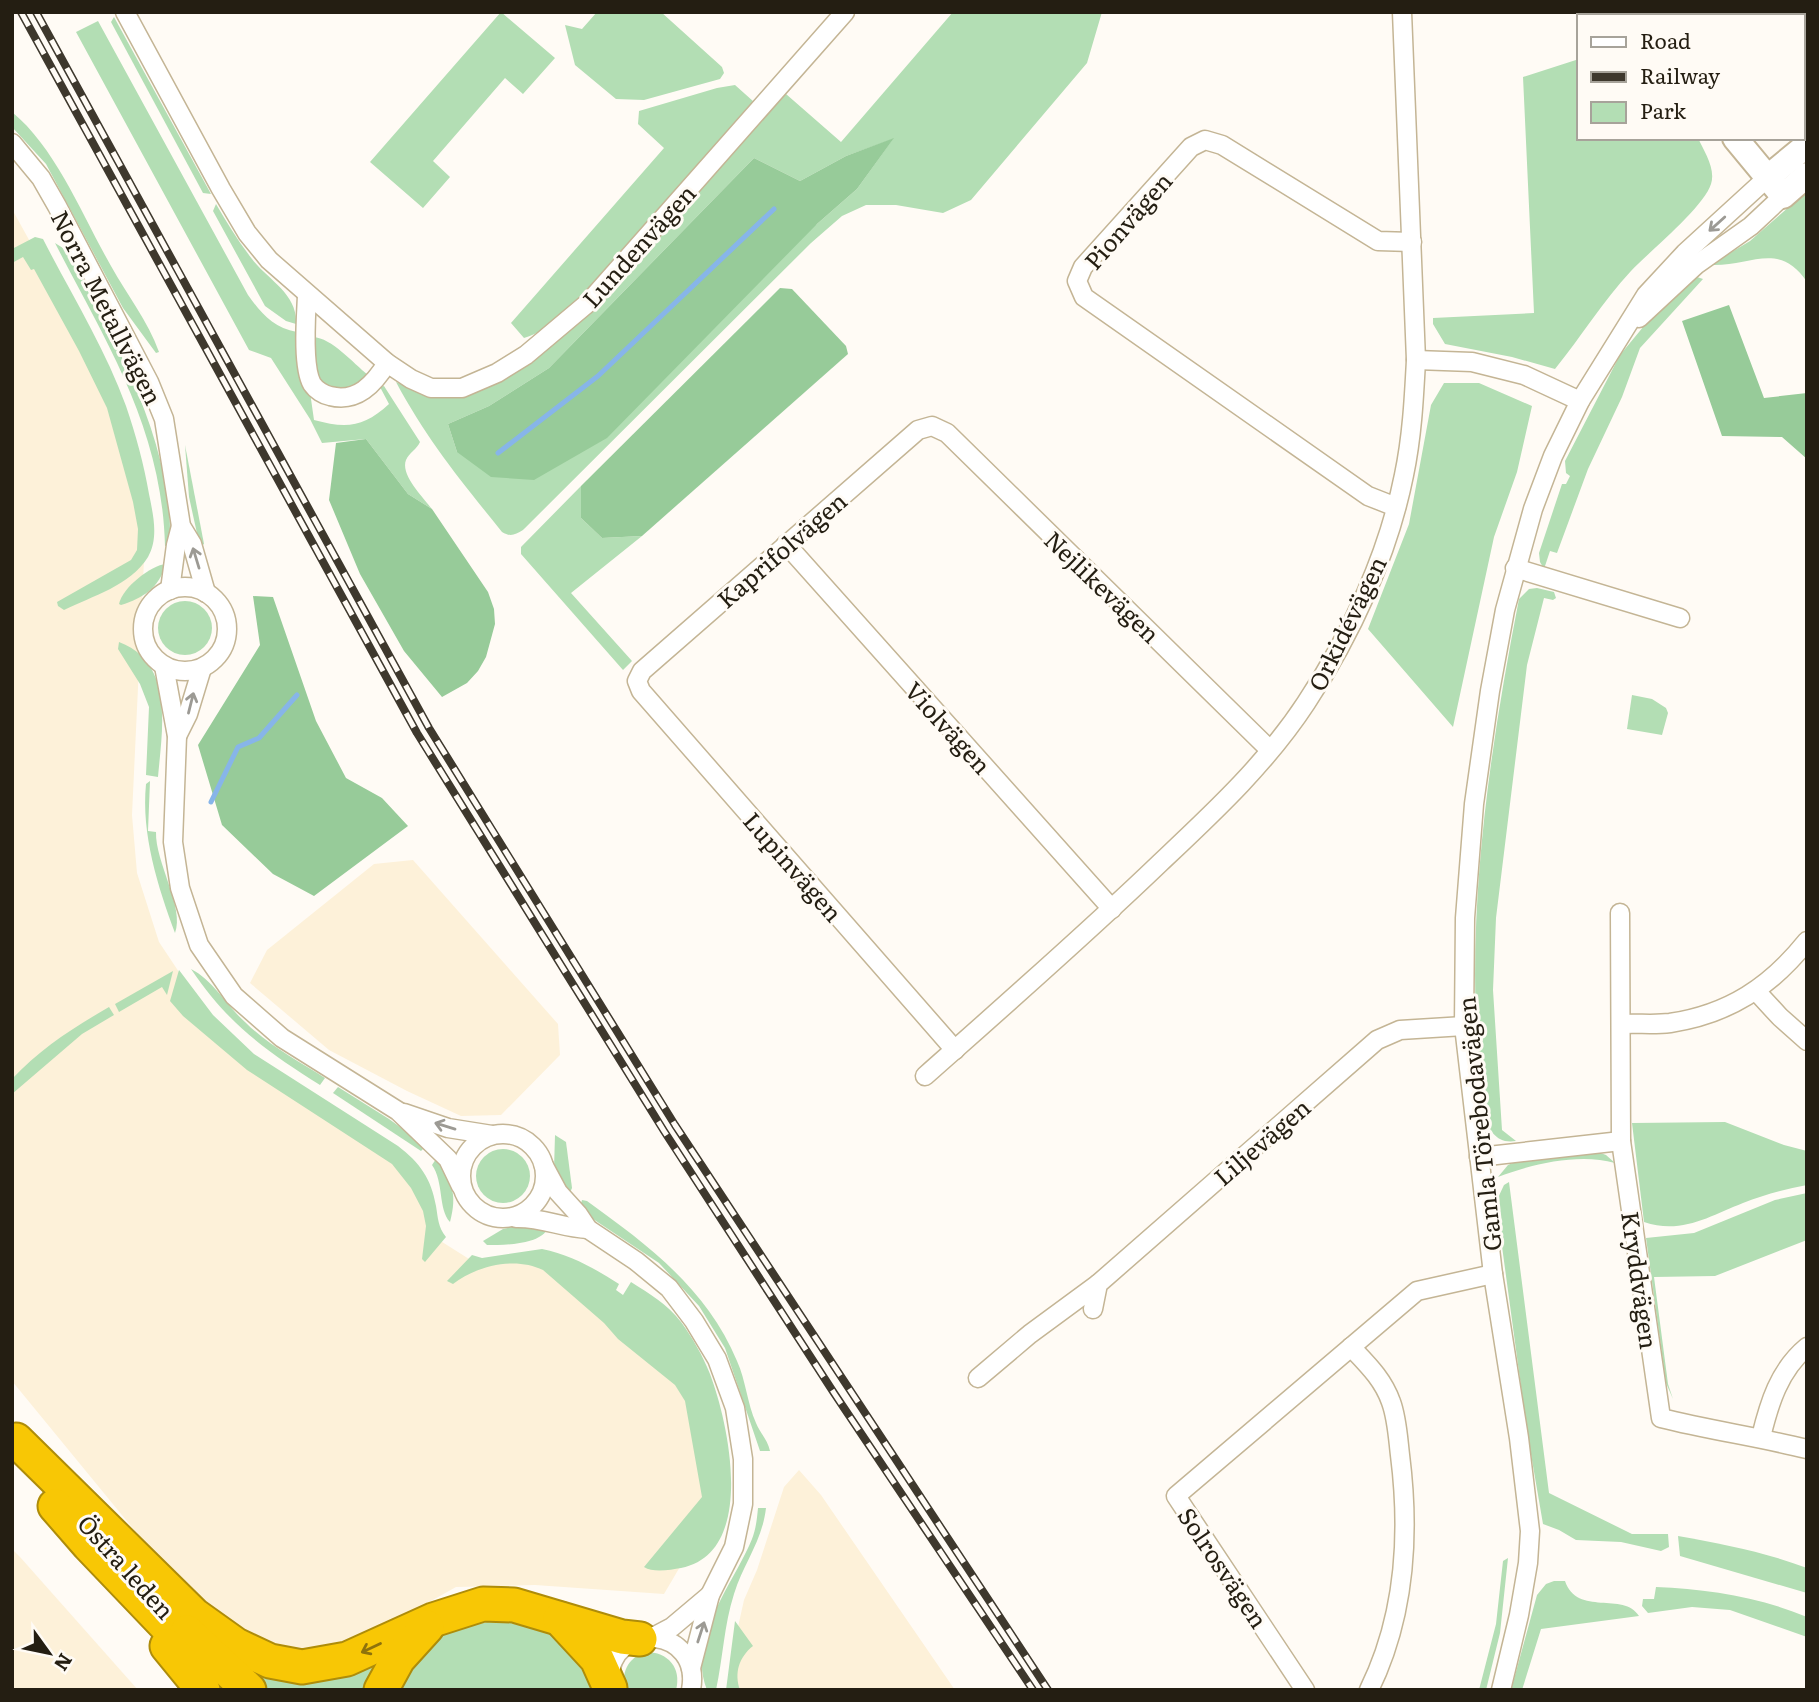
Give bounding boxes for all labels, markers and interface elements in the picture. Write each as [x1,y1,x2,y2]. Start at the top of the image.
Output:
legend [1577,14,1805,140]
text: Road [1640,24,1691,55]
text: Railway [1640,59,1721,90]
text: Park [1640,94,1686,125]
street label: Pionvägen [1075,164,1179,276]
street label: Lundenvägen [573,176,703,314]
street label: Norra Metallvägen [44,204,172,410]
one-way arrow [1708,216,1726,232]
street label: Kaprifolvägen [708,483,854,615]
street label: Nejlikevägen [1037,522,1169,650]
one-way arrow [189,547,202,569]
street label: Orkidévägen [1298,550,1394,696]
street label: Violvägen [898,673,1000,781]
one-way arrow [185,692,198,714]
street label: Lupinvägen [736,803,852,929]
street label: Gamla Törebodavägen [1447,995,1509,1253]
street label: Liljevägen [1205,1089,1317,1193]
one-way arrow [434,1119,456,1132]
street label: Kryddvägen [1614,1209,1668,1351]
street label: Solrosvägen [1171,1500,1277,1635]
street label: Östra leden [71,1506,184,1626]
north arrow [14,1618,84,1688]
one-way arrow [695,1621,708,1643]
one-way arrow [361,1642,382,1655]
text: N [48,1648,80,1677]

